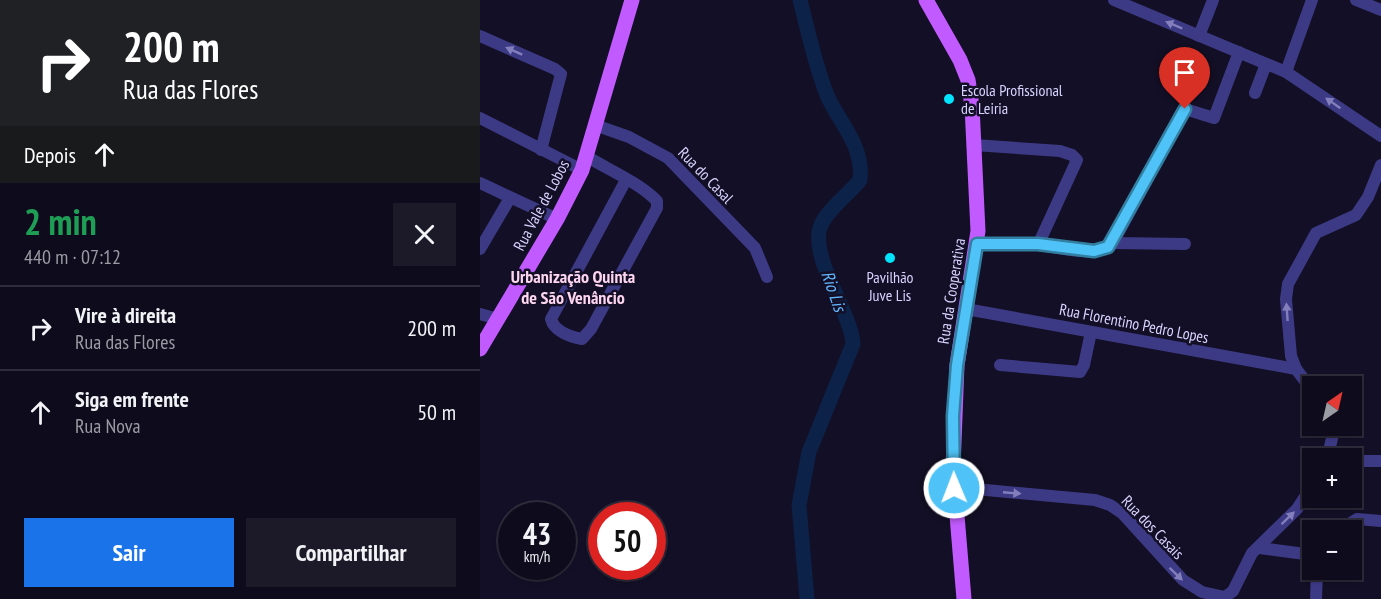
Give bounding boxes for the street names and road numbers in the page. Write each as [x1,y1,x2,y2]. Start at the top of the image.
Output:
street label: Rua do Casal [674,143,738,208]
street label: Rua Vale de Lobos [509,156,573,254]
street label: Rua da Cooperativa [933,237,969,345]
street label: Rua Florentino Pedro Lopes [1058,299,1210,347]
street label: Rua dos Casais [1118,491,1188,563]

